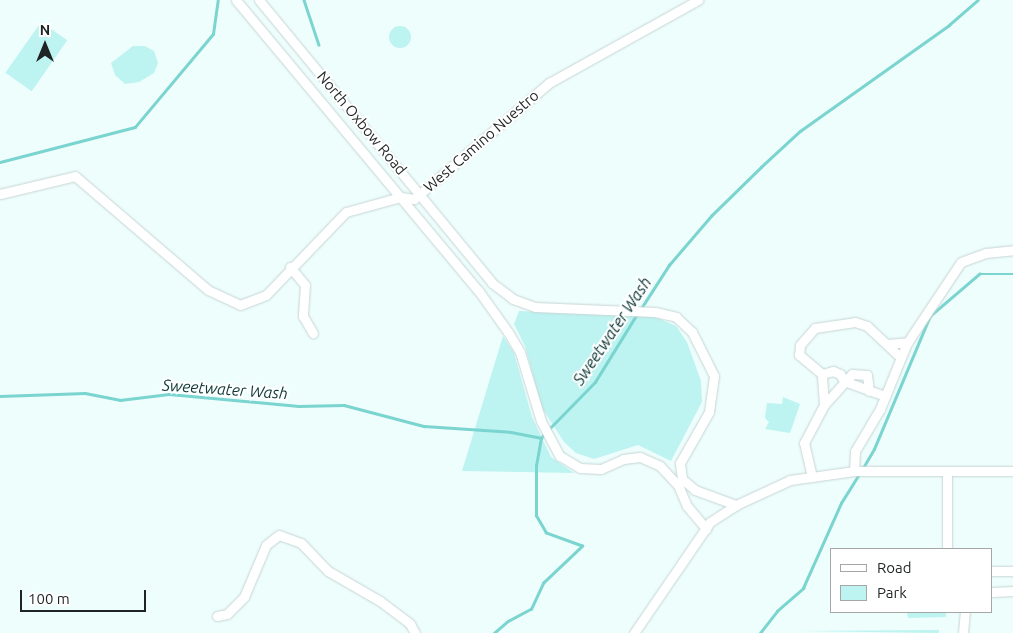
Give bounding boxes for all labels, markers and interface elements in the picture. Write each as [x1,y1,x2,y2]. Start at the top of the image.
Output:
north arrow [20,20,70,70]
text: N [40,22,50,38]
street label: North Oxbow Road [313,68,411,178]
street label: West Camino Nuestro [420,86,542,196]
water label: Sweetwater Wash [569,273,655,389]
water label: Sweetwater Wash [161,375,289,403]
legend [830,548,993,613]
text: Road [877,559,912,576]
scale bar [22,580,149,612]
text: Park [877,584,907,601]
text: 100 m [28,590,70,607]

